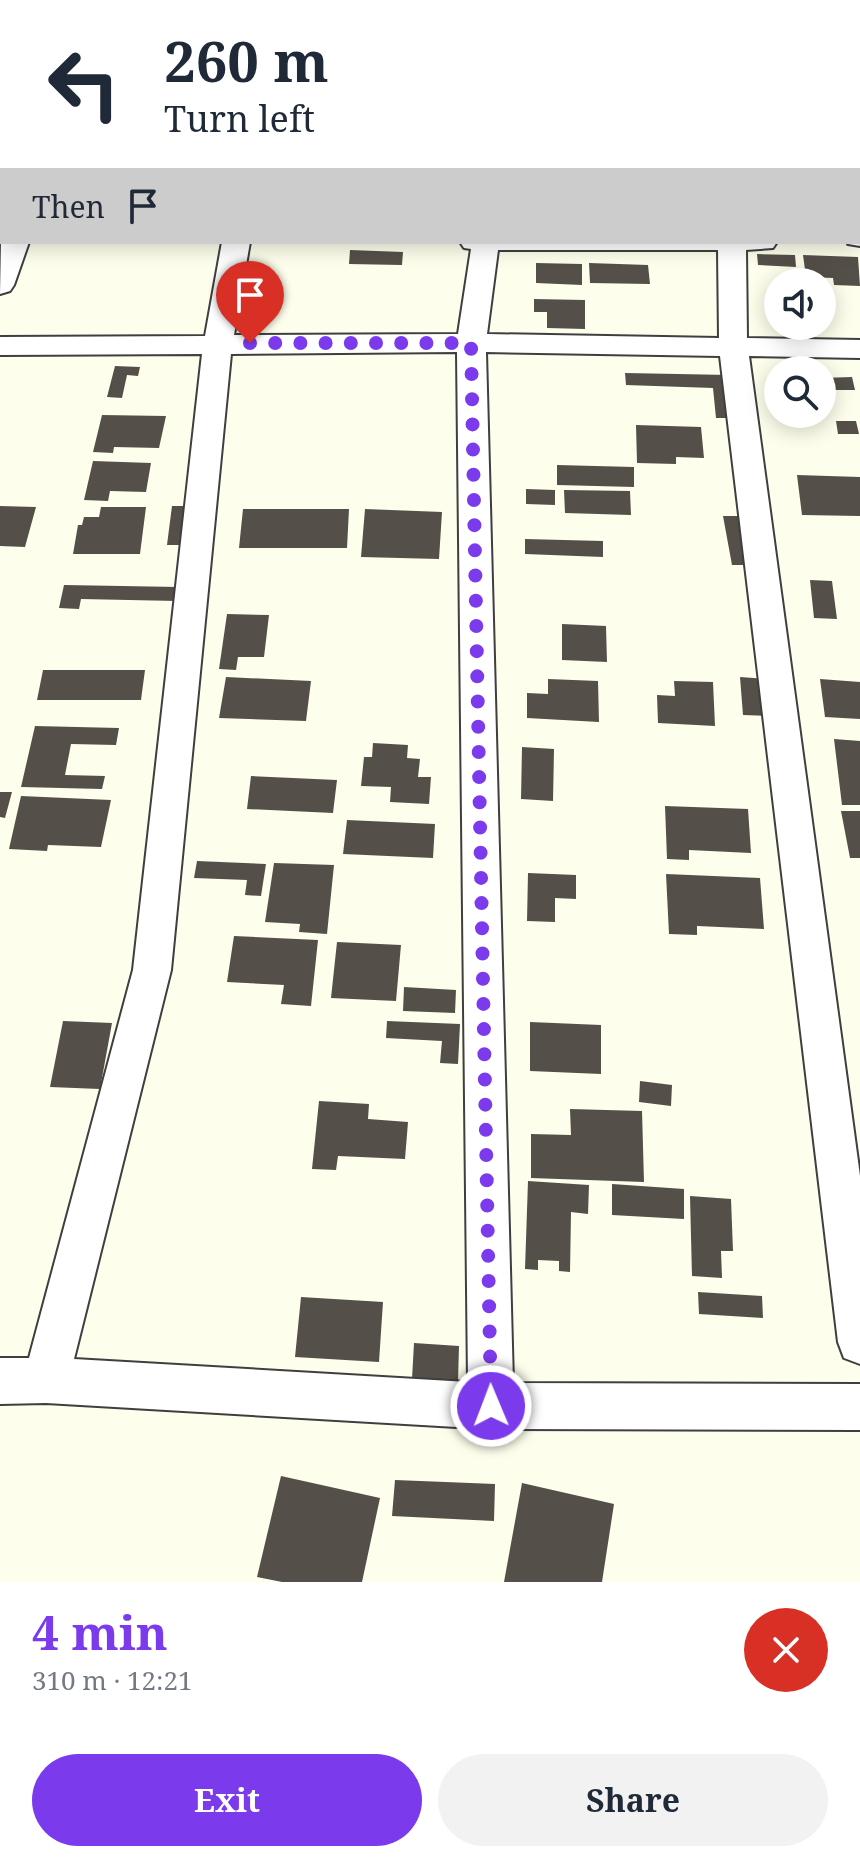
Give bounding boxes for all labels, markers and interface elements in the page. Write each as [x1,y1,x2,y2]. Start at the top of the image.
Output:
text: 260 m [164,22,329,98]
icon: left [32,32,136,136]
text: Turn left [164,94,315,143]
icon: arrive [121,184,165,228]
text: Then [32,186,105,227]
pin [216,261,284,343]
map controls [764,268,836,428]
button: sound [764,268,836,340]
icon: arrive [228,273,272,317]
button: search [764,356,836,428]
position arrow [449,1364,533,1448]
text: 4 min [32,1599,168,1664]
button: close [744,1608,828,1692]
text: 310 m · 12:21 [32,1662,193,1698]
button: Exit [32,1754,422,1846]
button: Share [438,1754,828,1846]

